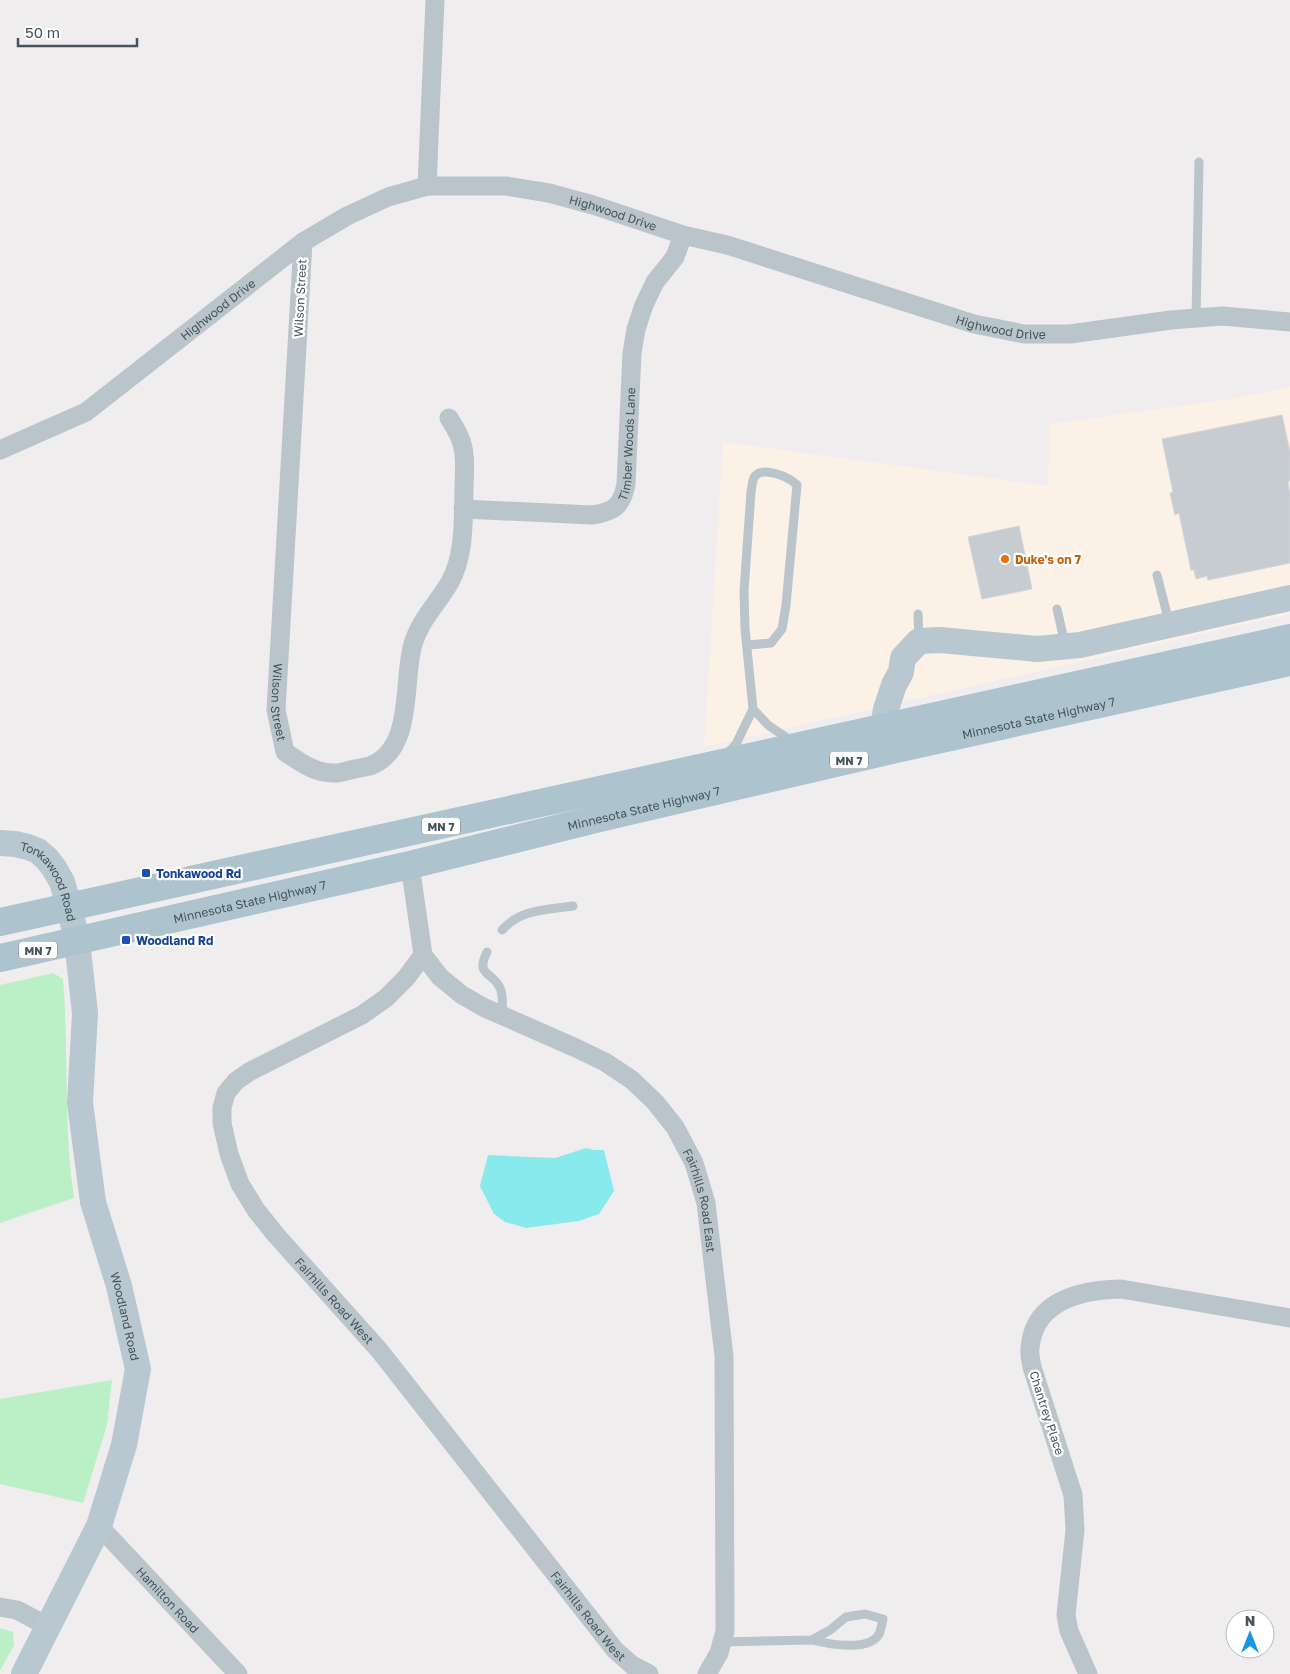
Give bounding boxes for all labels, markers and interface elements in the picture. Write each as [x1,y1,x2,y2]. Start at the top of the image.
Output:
scale bar [18,15,136,47]
text: 50 m [25,23,60,41]
street label: Highwood Drive [568,191,659,233]
street label: Wilson Street [290,258,310,337]
street label: Highwood Drive [177,275,258,343]
street label: Highwood Drive [954,311,1046,342]
street label: Timber Woods Lane [614,387,638,503]
place label: Duke's on 7 [1015,552,1081,567]
marker: Duke's on 7 [999,553,1011,565]
street label: Wilson Street [268,663,290,742]
street label: Minnesota State Highway 7 [961,693,1116,742]
road number: MN 7 [830,752,868,768]
street label: Minnesota State Highway 7 [566,783,722,833]
road number: MN 7 [422,818,460,834]
street label: Tonkawood Road [19,838,80,923]
place label: Tonkawood Rd [156,866,241,881]
marker: Tonkawood Rd [140,867,152,879]
street label: Minnesota State Highway 7 [172,877,328,926]
place label: Woodland Rd [136,933,213,948]
marker: Woodland Rd [120,934,132,946]
road number: MN 7 [19,942,57,958]
street label: Fairhills Road East [680,1146,719,1253]
street label: Fairhills Road West [292,1254,377,1347]
street label: Woodland Road [108,1270,143,1362]
street label: Chantrey Place [1026,1369,1068,1457]
street label: Hamilton Road [134,1563,203,1636]
street label: Fairhills Road West [548,1568,629,1664]
north arrow [1225,1609,1275,1659]
text: N [1245,1612,1255,1629]

